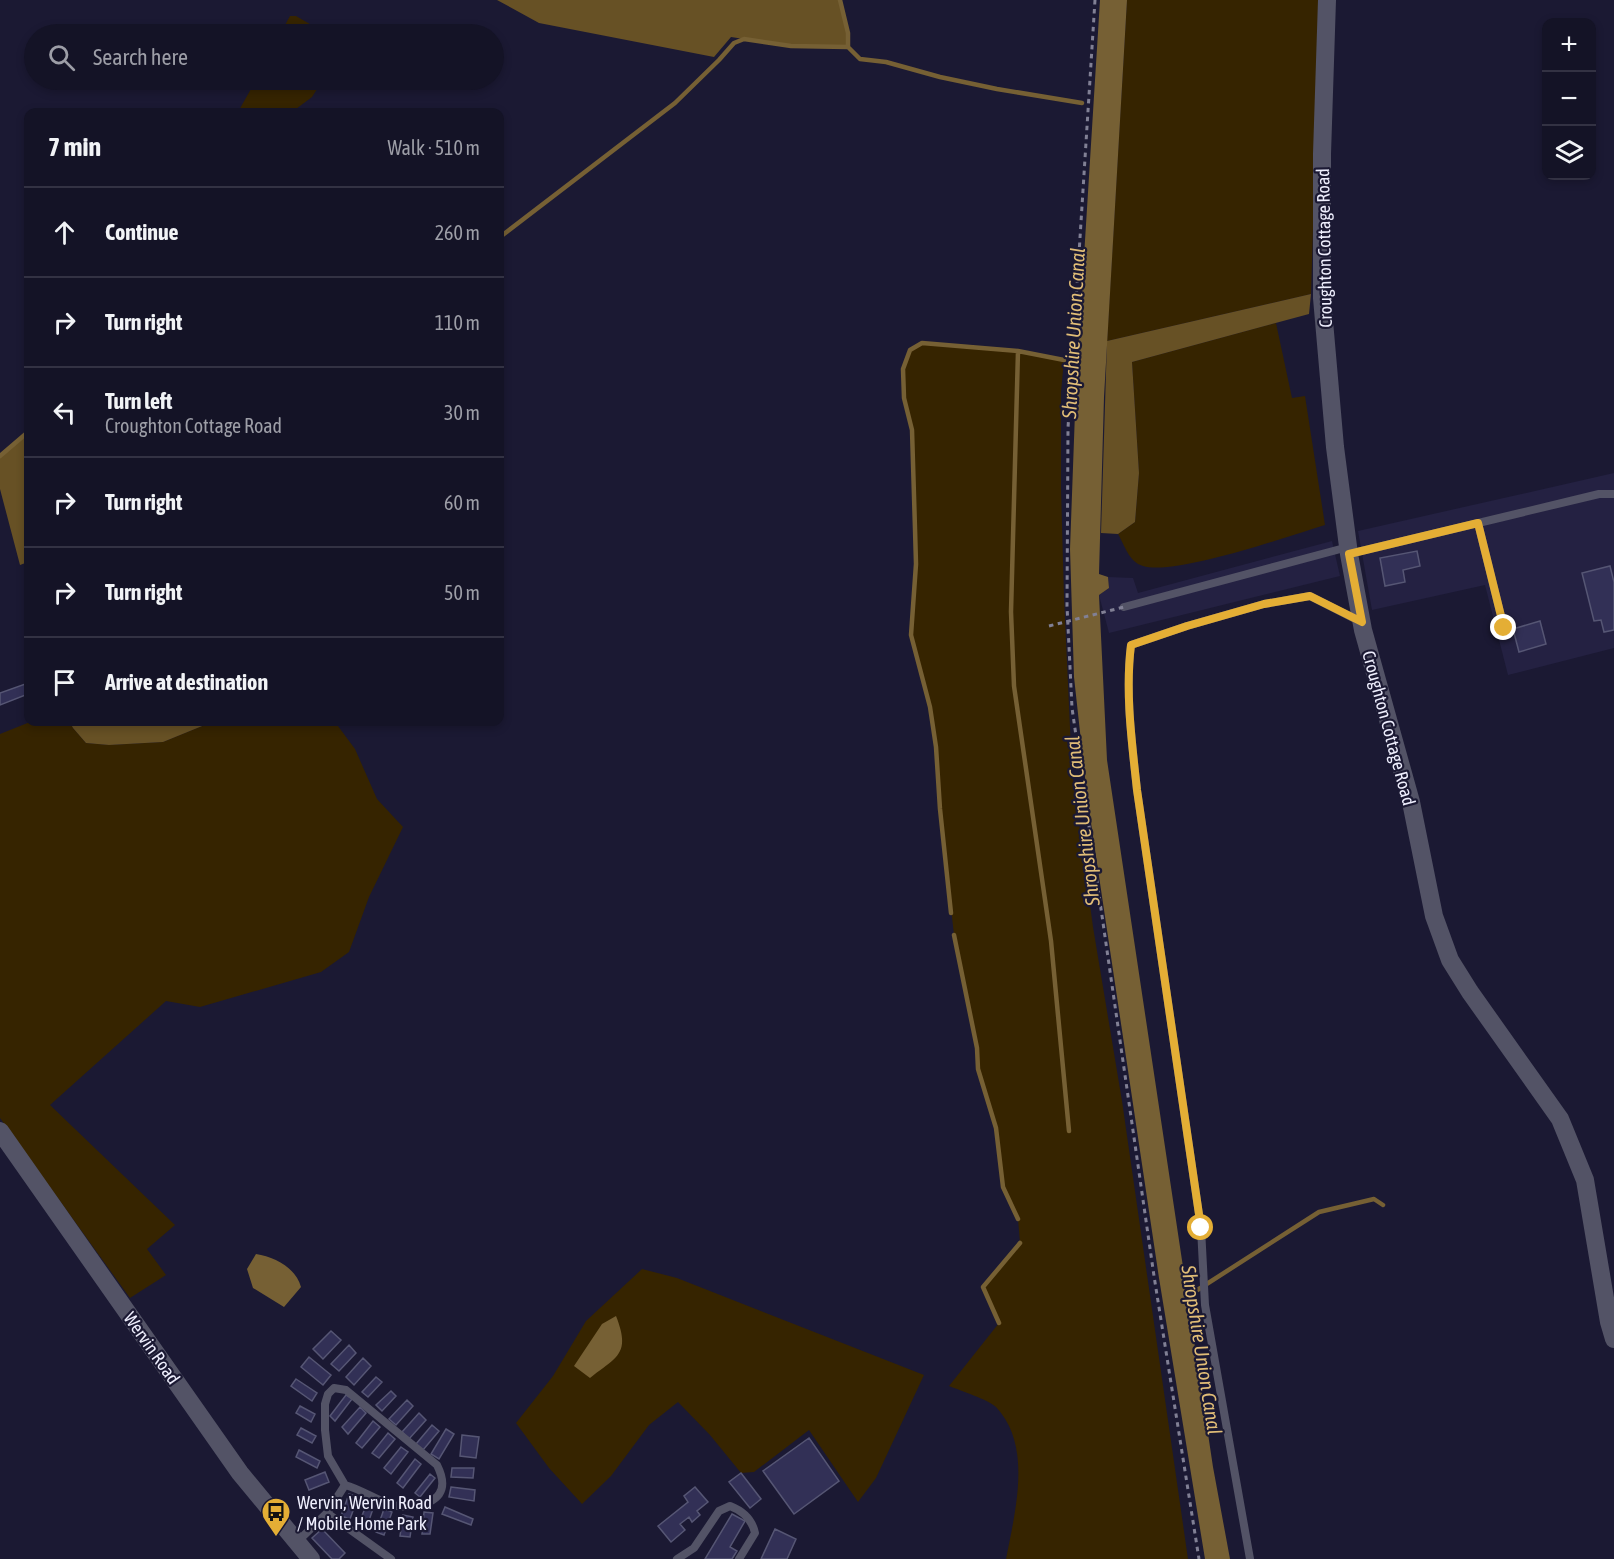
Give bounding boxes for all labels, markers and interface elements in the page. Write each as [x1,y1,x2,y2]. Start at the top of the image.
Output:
map controls [1542,18,1596,180]
button: + [1542,18,1596,72]
search box [24,24,504,90]
icon: search [45,41,78,74]
text: Search here [93,44,188,70]
button: − [1542,72,1596,126]
button: layers [1542,126,1596,180]
text: 7 min [48,132,101,162]
text: Walk · 510 m [388,136,480,159]
street label: Croughton Cottage Road [1312,168,1336,328]
icon: ahead [48,216,81,249]
text: Continue [105,219,179,245]
text: 260 m [435,221,480,244]
water label: Shropshire Union Canal [1057,247,1089,420]
icon: right [48,306,81,339]
text: Turn right [105,309,182,335]
text: 110 m [435,311,480,334]
text: Turn left [105,388,172,414]
icon: left [48,396,81,429]
text: 30 m [444,401,480,424]
text: Croughton Cottage Road [105,414,282,437]
icon: right [48,486,81,519]
text: Turn right [105,489,182,515]
text: 60 m [444,491,480,514]
icon: right [48,576,81,609]
text: Turn right [105,579,182,605]
text: 50 m [444,581,480,604]
route end [1490,614,1516,640]
street label: Croughton Cottage Road [1358,648,1420,808]
icon: arrive [48,666,81,699]
text: Arrive at destination [105,669,268,695]
water label: Shropshire Union Canal [1060,735,1104,908]
route start [1187,1214,1213,1240]
water label: Shropshire Union Canal [1177,1263,1227,1436]
street label: Wervin Road [120,1308,184,1388]
place label: Wervin, Wervin Road / Mobile Home Park [297,1492,432,1534]
bus stop icon: Wervin, Wervin Road / Mobile Home Park [260,1496,292,1538]

